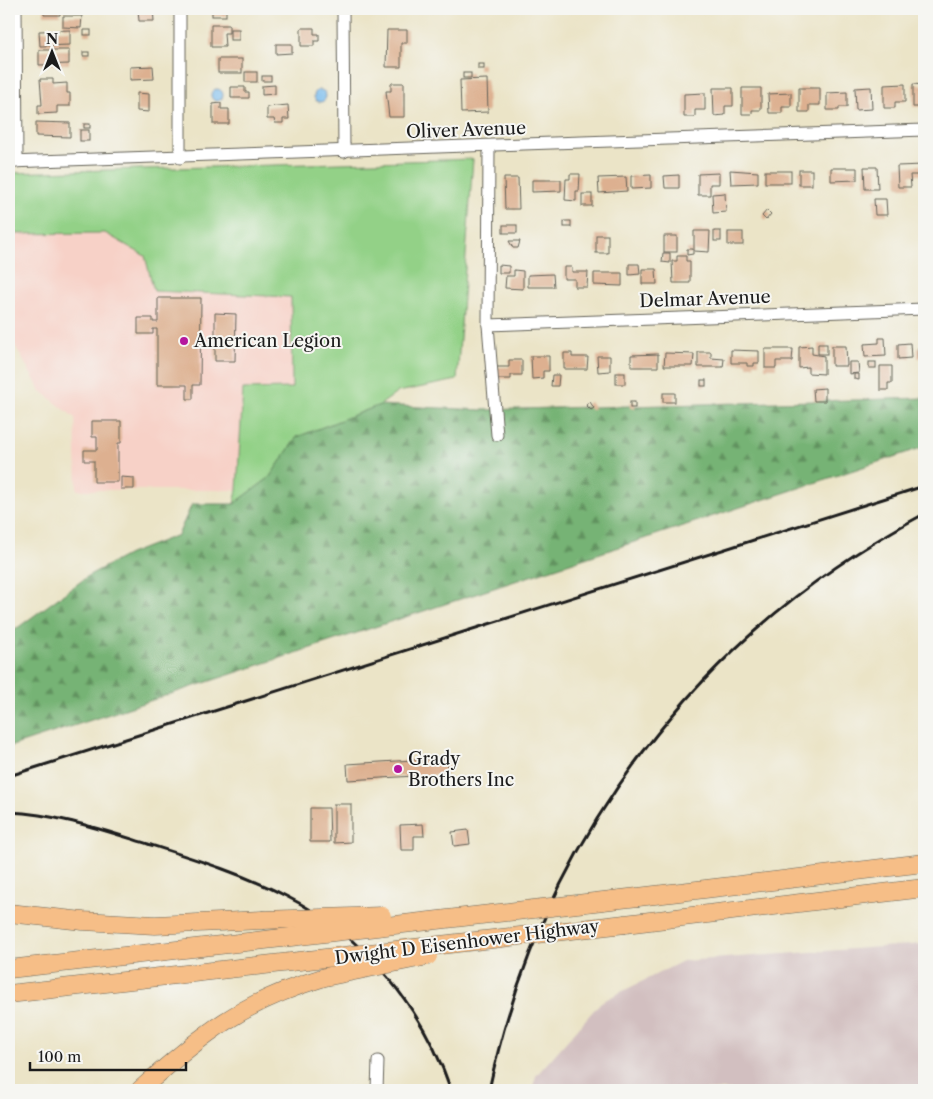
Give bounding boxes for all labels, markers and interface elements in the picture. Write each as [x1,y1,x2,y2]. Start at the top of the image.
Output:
north arrow [28,28,78,78]
text: N [46,30,58,48]
street label: Oliver Avenue [406,117,526,143]
street label: Delmar Avenue [639,286,771,312]
place label: American Legion [193,330,341,352]
marker: American Legion [178,335,190,347]
place label: Grady Brothers Inc [408,748,514,791]
marker: Grady Brothers Inc [392,763,404,775]
street label: Dwight D Eisenhower Highway [334,915,601,969]
scale bar [30,1039,186,1071]
text: 100 m [38,1047,81,1066]

